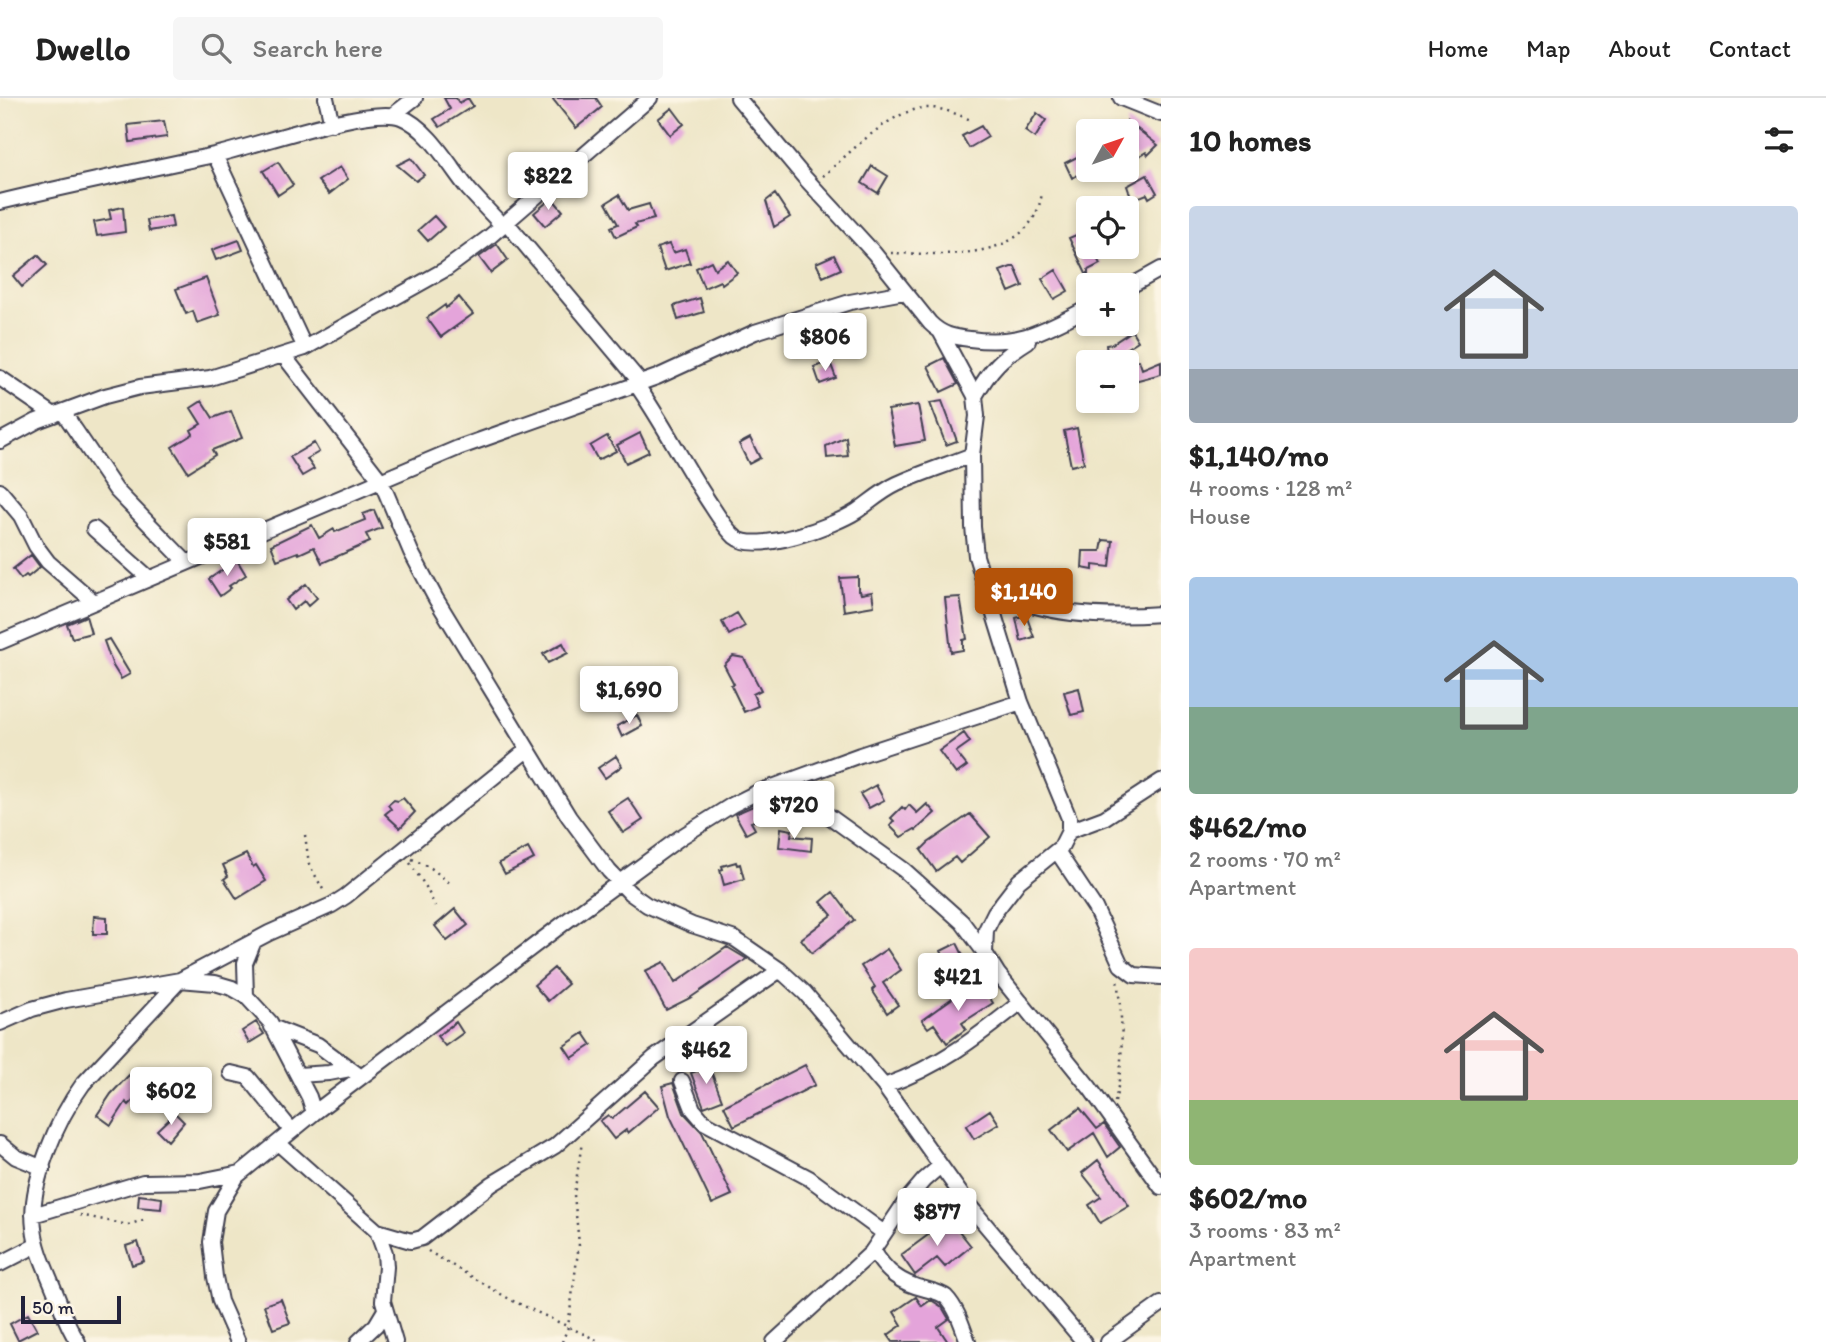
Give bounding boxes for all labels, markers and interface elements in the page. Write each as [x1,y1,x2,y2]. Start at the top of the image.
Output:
search box [173,17,663,80]
text: Dwello [35,29,131,68]
icon: search [197,29,235,67]
text: Search here [253,32,383,64]
text: Home [1428,34,1488,63]
text: Map [1526,34,1570,63]
text: About [1608,34,1671,63]
text: Contact [1709,34,1791,63]
north arrow [1076,119,1139,182]
map controls [1076,119,1139,413]
icon: filters [1760,121,1798,159]
text: 10 homes [1189,122,1312,159]
pin: $822 [507,152,589,212]
text: $822 [524,161,572,189]
button: locate [1076,196,1139,259]
icon: home [1431,251,1557,377]
button: + [1076,273,1139,336]
pin: $806 [784,314,866,373]
text: $806 [800,322,850,350]
button: − [1076,350,1139,413]
text: $1,140/mo [1189,437,1329,474]
text: 4 rooms · 128 m² [1189,474,1352,502]
text: House [1189,502,1251,530]
pin: $581 [186,518,268,578]
text: $581 [203,527,251,555]
pin: $1,140 [967,568,1081,628]
text: $1,140 [991,577,1057,605]
icon: home [1431,622,1557,748]
pin: $1,690 [572,666,686,726]
text: $1,690 [596,675,662,703]
pin: $720 [753,782,835,841]
text: $720 [769,790,819,818]
text: $462/mo [1189,808,1307,845]
text: 2 rooms · 70 m² [1189,845,1341,873]
text: Apartment [1189,873,1296,901]
pin: $421 [917,954,999,1013]
text: $421 [934,962,982,990]
icon: home [1431,993,1557,1119]
pin: $462 [665,1026,747,1086]
text: $462 [681,1035,731,1063]
pin: $602 [130,1068,212,1127]
text: $602 [146,1076,196,1104]
text: $602/mo [1189,1179,1307,1216]
pin: $877 [896,1188,978,1248]
text: $877 [913,1197,961,1225]
text: 3 rooms · 83 m² [1189,1216,1341,1244]
text: Apartment [1189,1244,1296,1272]
scale bar [21,1293,121,1325]
text: 50 m [32,1296,74,1319]

